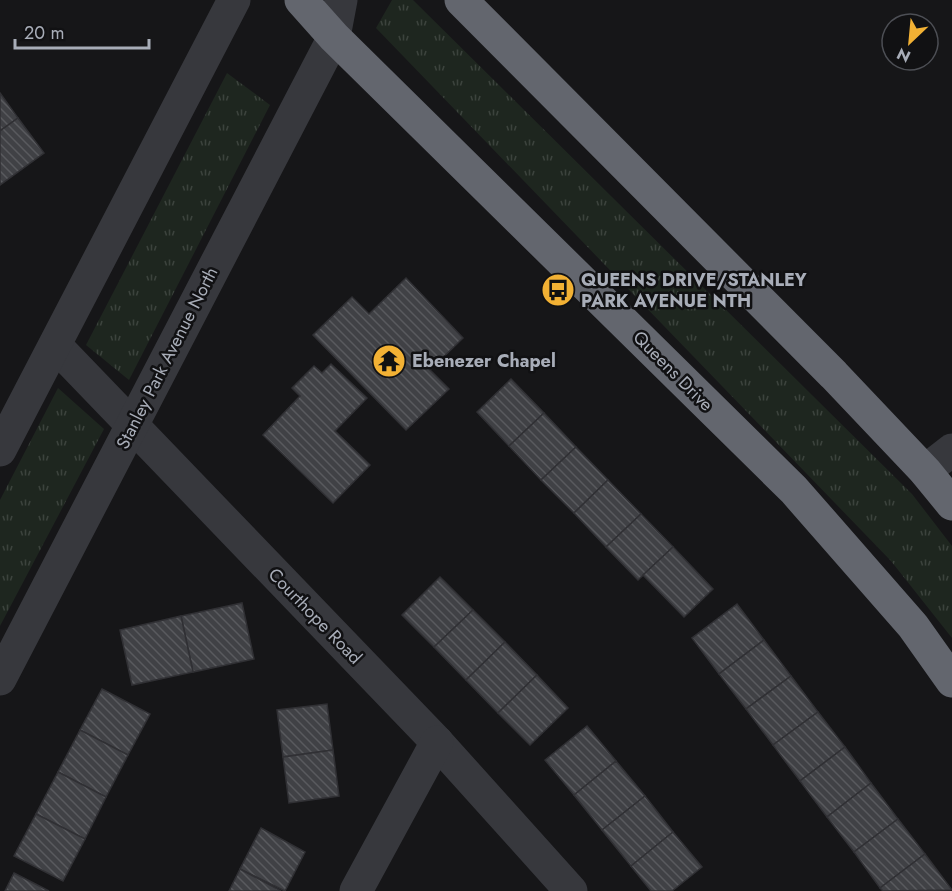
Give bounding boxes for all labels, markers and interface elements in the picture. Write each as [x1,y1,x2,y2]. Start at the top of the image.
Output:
scale bar [15,12,148,50]
north arrow [880,12,940,72]
text: 20 m [24,20,64,46]
text: N [893,42,914,68]
street label: Stanley Park Avenue North [110,262,224,454]
place label: QUEENS DRIVE/STANLEY PARK AVENUE NTH [581,267,807,314]
bus stop icon: QUEENS DRIVE/STANLEY PARK AVENUE NTH [540,272,576,308]
street label: Queens Drive [627,325,719,417]
temple icon: Ebenezer Chapel [371,343,407,379]
place label: Ebenezer Chapel [412,348,556,374]
street label: Courthope Road [262,562,368,670]

